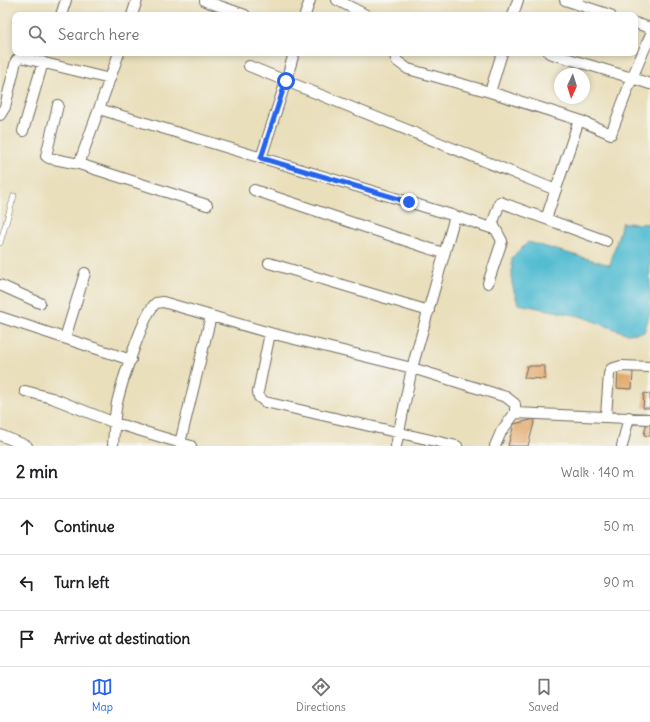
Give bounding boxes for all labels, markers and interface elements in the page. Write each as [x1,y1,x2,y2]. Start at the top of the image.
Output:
search box [12,12,638,56]
icon: search [26,23,48,45]
text: Search here [58,25,139,44]
north arrow [554,68,590,104]
route start [277,72,295,90]
route end [400,193,418,211]
text: 2 min [16,461,58,483]
text: Walk · 140 m [561,464,634,481]
icon: ahead [16,516,38,538]
text: Continue [54,517,115,536]
text: 50 m [603,518,634,535]
icon: left [16,572,38,594]
text: Turn left [54,573,109,592]
text: 90 m [603,574,634,591]
icon: arrive [16,628,38,650]
text: Arrive at destination [54,629,190,648]
tab: Map [91,676,113,714]
tab: Directions [296,676,346,714]
tab: Saved [528,676,559,714]

